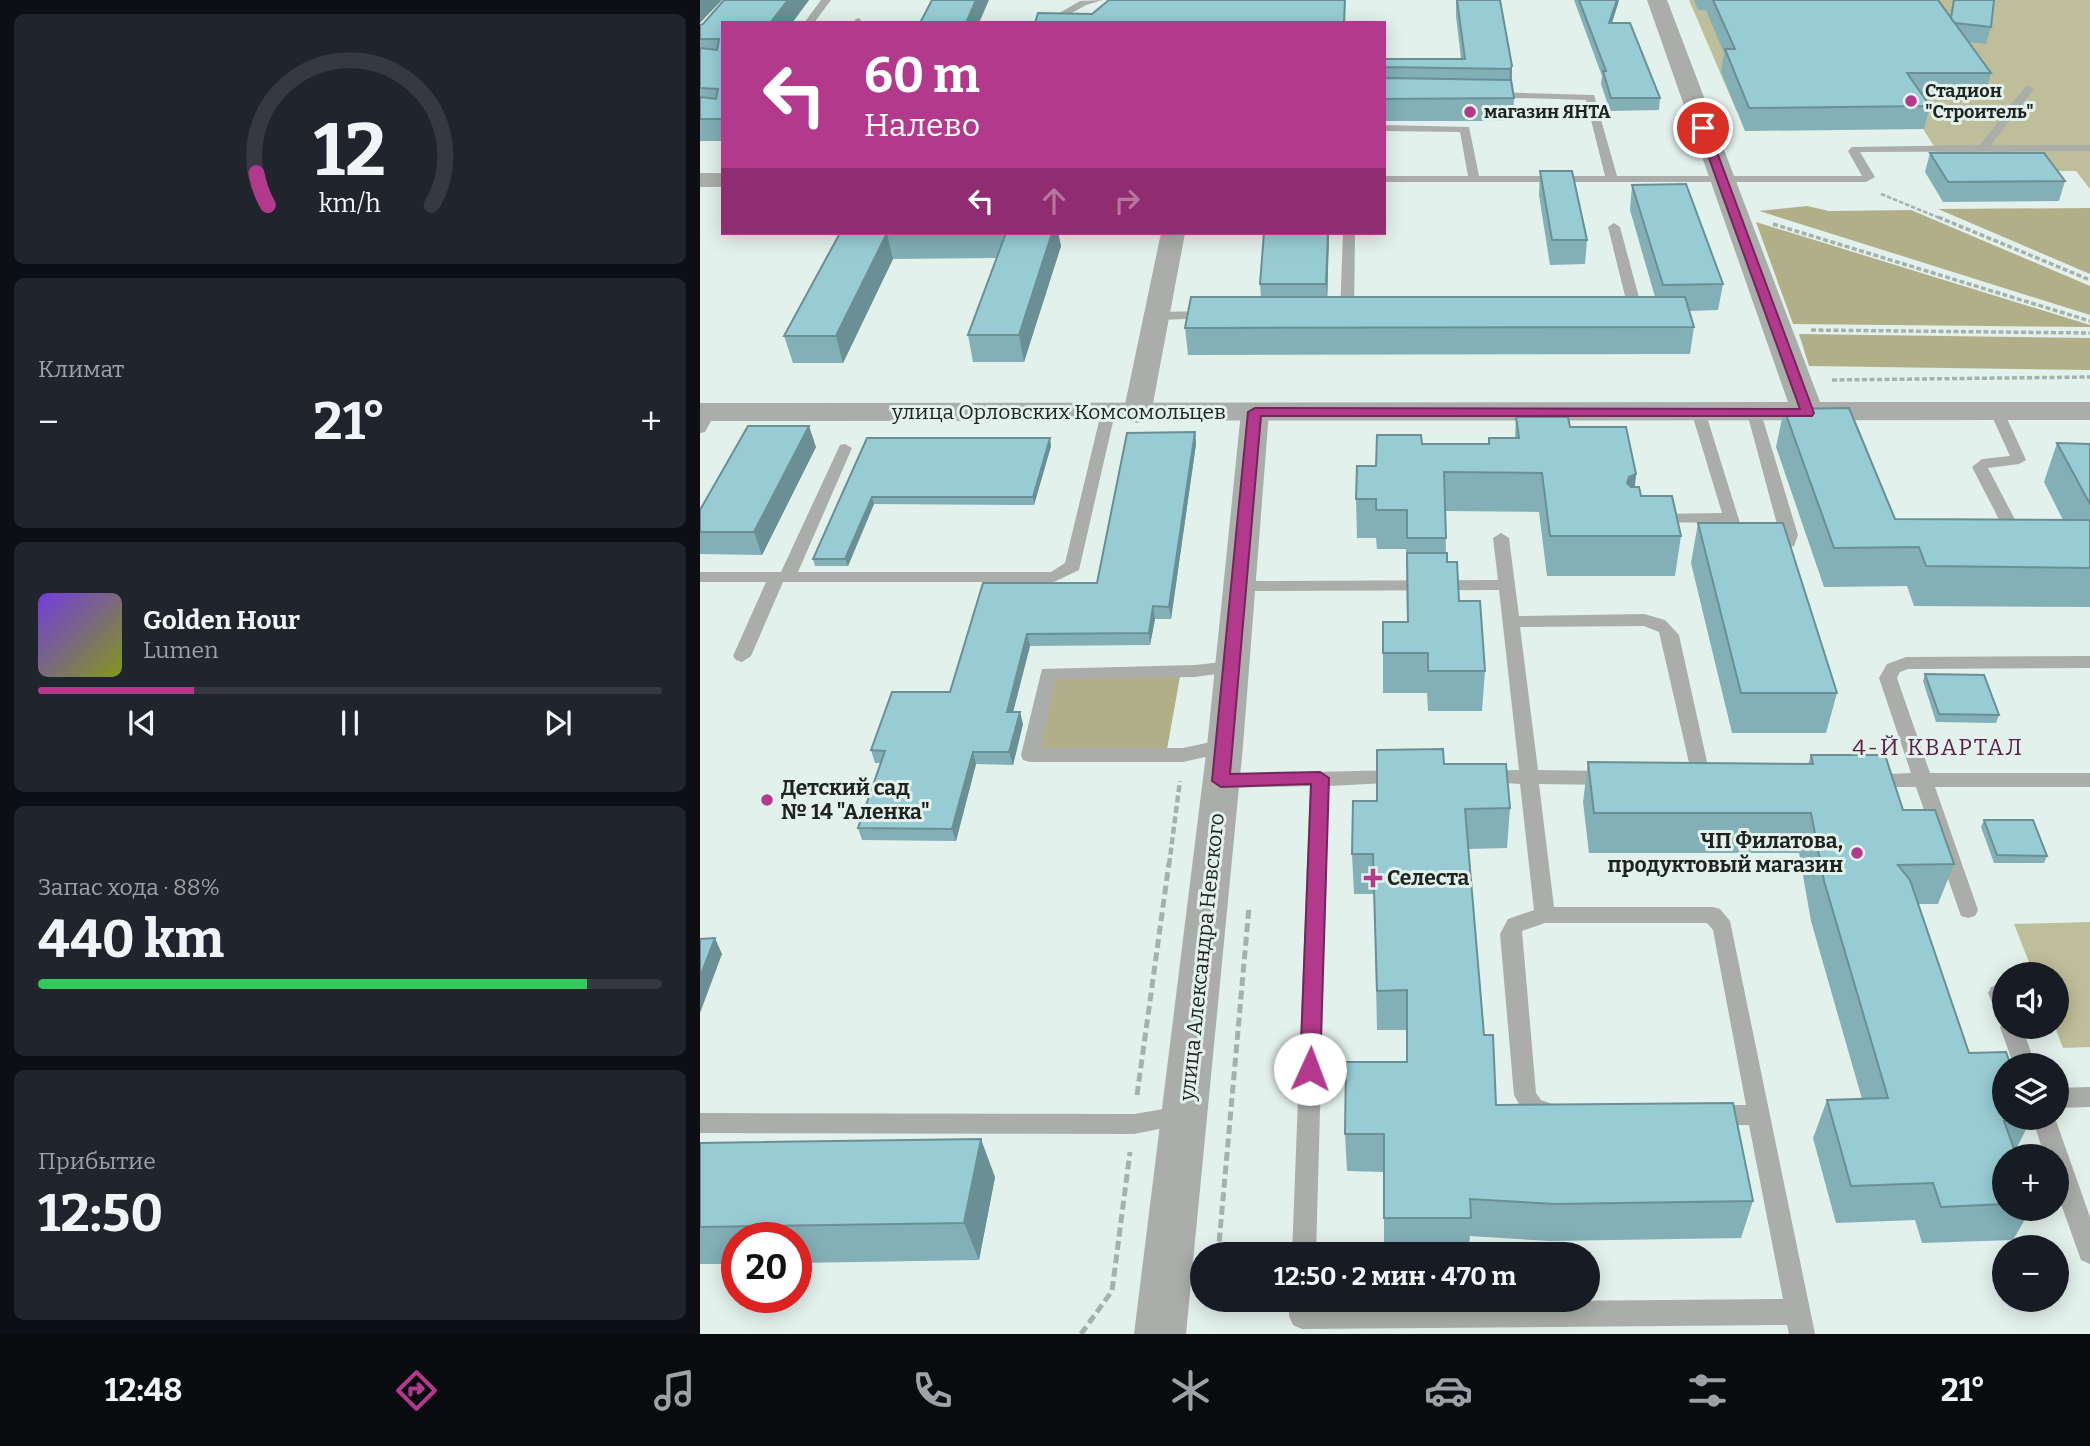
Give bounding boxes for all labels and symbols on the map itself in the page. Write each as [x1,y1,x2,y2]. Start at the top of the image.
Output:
place label: Стадион "Строитель" [1925,80,2034,123]
marker: Стадион "Строитель" [1903,93,1919,109]
pin [1673,98,1733,158]
place label: магазин ЯНТА [1484,101,1611,123]
marker: магазин ЯНТА [1462,104,1478,120]
street label: улица Орловских Комсомольцев [891,399,1226,425]
district label: 4-Й КВАРТАЛ [1852,733,2024,761]
place label: Детский сад № 14 "Аленка" [781,775,930,825]
marker: Детский сад № 14 "Аленка" [759,792,775,808]
street label: улица Александра Невского [1174,812,1230,1103]
place label: ЧП Филатова, продуктовый магазин [1608,828,1843,878]
marker: ЧП Филатова, продуктовый магазин [1849,845,1865,861]
place label: Селеста [1387,865,1469,891]
marker: Селеста [1365,870,1381,886]
position arrow [1273,1032,1347,1106]
speed limit sign: 20 [721,1222,812,1313]

